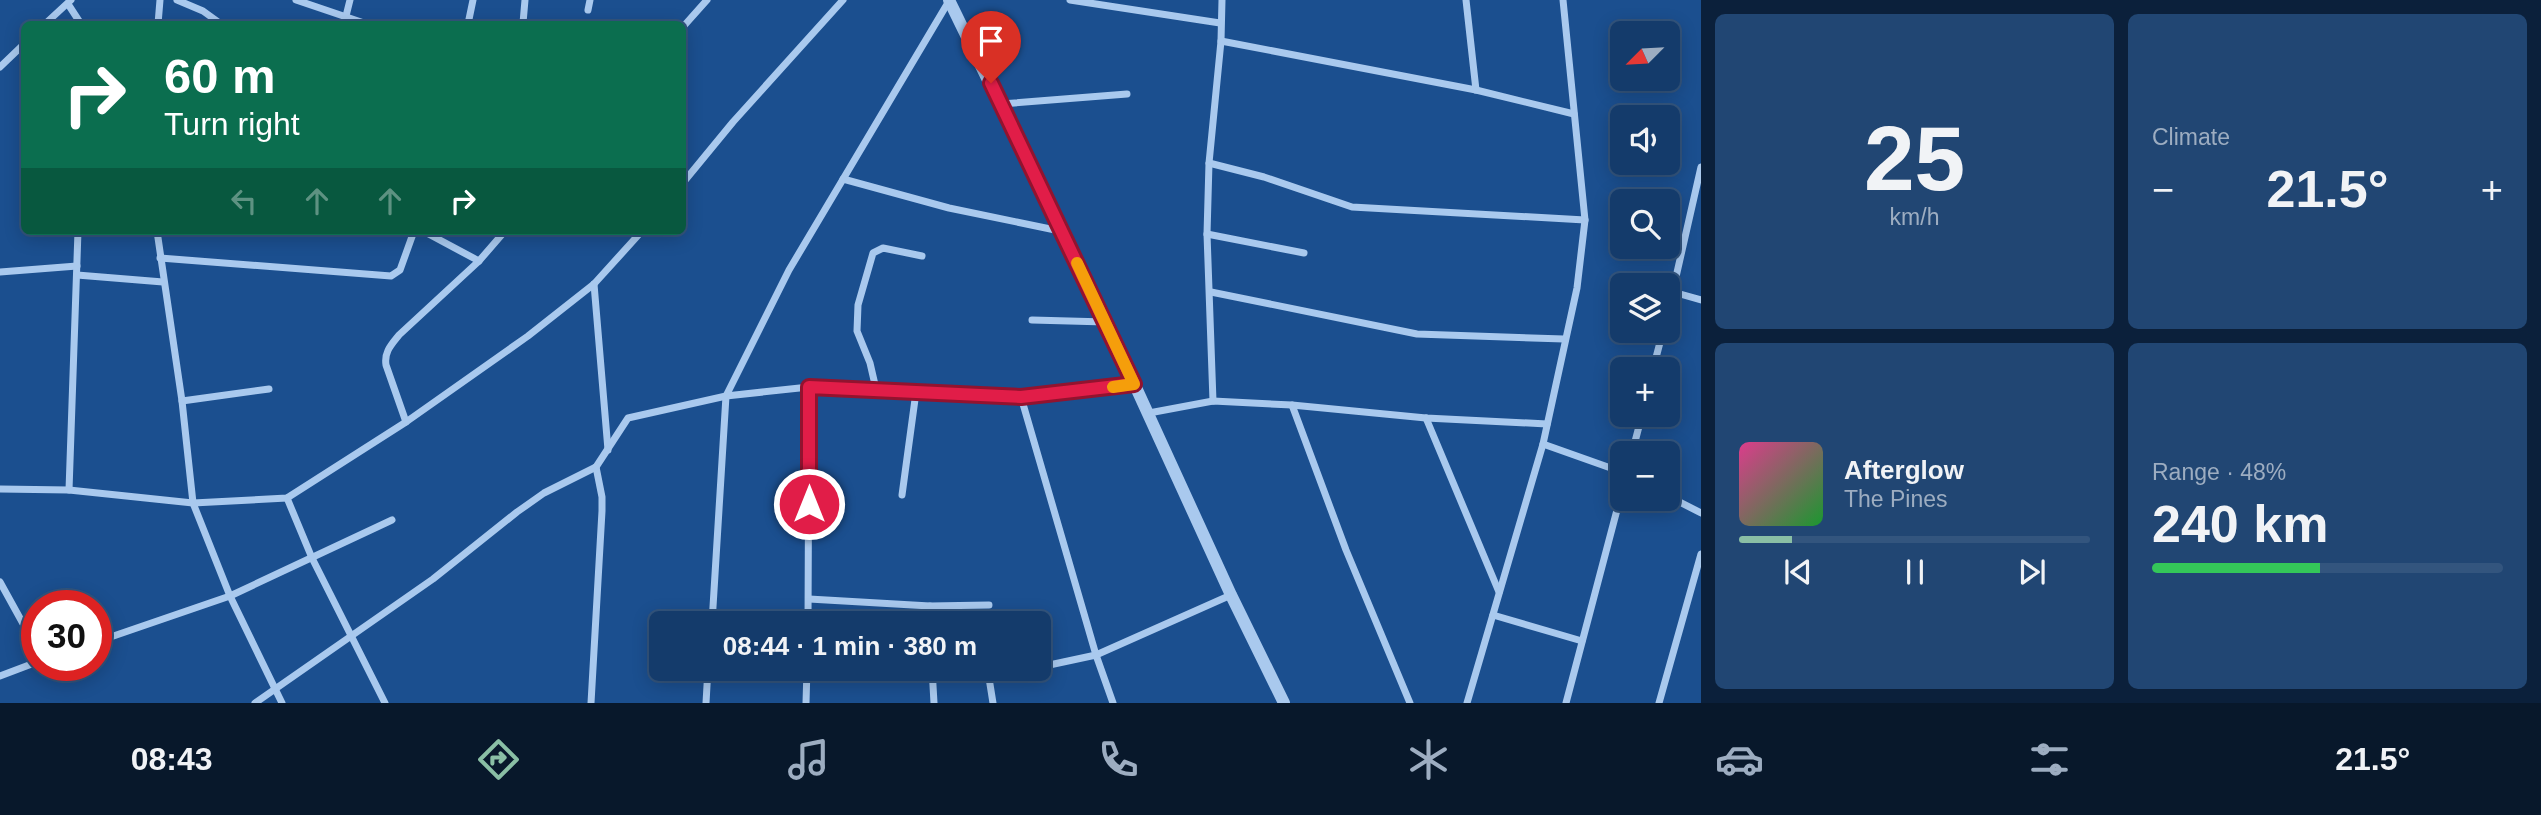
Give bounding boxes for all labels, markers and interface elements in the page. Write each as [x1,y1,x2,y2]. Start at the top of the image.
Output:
pin [961,11,1021,83]
north arrow [1610,21,1680,91]
map controls [1610,21,1680,511]
icon: arrive [972,22,1010,60]
icon: right [49,49,140,140]
text: 60 m [164,49,276,103]
button: sound [1610,105,1680,175]
text: Turn right [164,106,300,142]
text: 25 [1864,108,1965,209]
text: Climate [2152,124,2230,150]
text: 21.5° [2266,160,2389,218]
text: − [2152,169,2174,211]
text: + [2481,169,2503,211]
icon: left [225,182,263,220]
icon: ahead [298,182,336,220]
icon: ahead [371,182,409,220]
icon: right [444,182,482,220]
button: search [1610,189,1680,259]
text: km/h [1890,204,1939,230]
button: layers [1610,273,1680,343]
button: + [1610,357,1680,427]
button: − [1610,441,1680,511]
text: Afterglow [1844,455,1964,485]
text: Range · 48% [2152,459,2286,485]
position arrow [772,467,846,541]
text: The Pines [1844,486,1948,512]
text: 240 km [2152,495,2328,553]
icon: previous [1779,553,1817,591]
icon: pause [1896,553,1934,591]
icon: next [2013,553,2051,591]
speed limit sign: 30 [21,590,112,681]
text: 08:44 · 1 min · 380 m [723,631,977,661]
icon: directions [474,735,523,784]
icon: music [784,735,833,784]
icon: phone [1094,735,1143,784]
icon: climate [1404,735,1453,784]
icon: car [1715,735,1764,784]
icon: filters [2025,735,2074,784]
text: 08:43 [131,741,212,777]
text: 21.5° [2335,741,2410,777]

